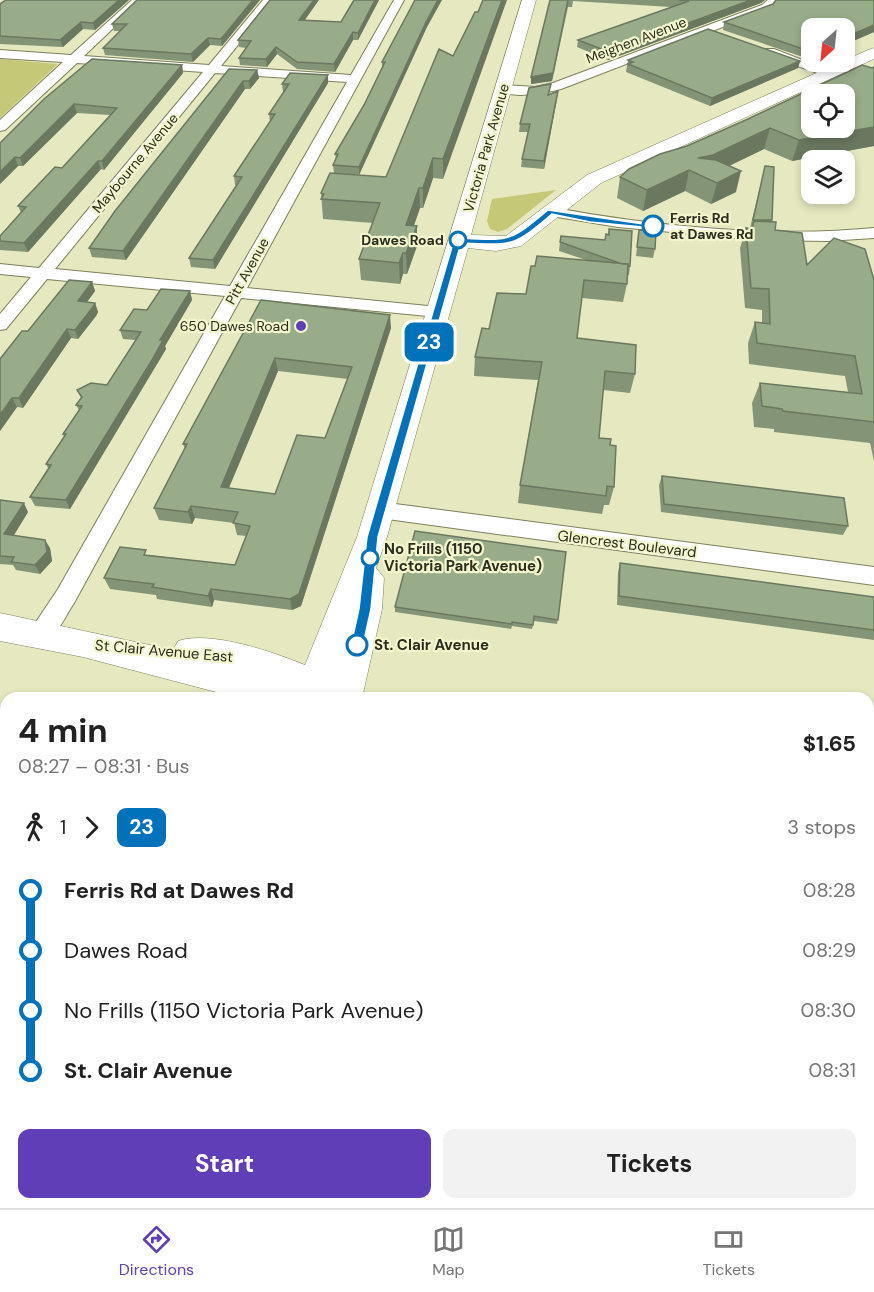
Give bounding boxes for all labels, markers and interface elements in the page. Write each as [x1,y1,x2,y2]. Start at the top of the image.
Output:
street label: Meighen Avenue [583,13,689,67]
north arrow [801,18,855,72]
map controls [801,18,855,204]
street label: Victoria Park Avenue [459,82,513,214]
button: locate [801,84,855,138]
street label: Maybourne Avenue [88,109,182,216]
button: layers [801,150,855,204]
place label: Ferris Rd at Dawes Rd [670,209,754,243]
marker: Ferris Rd at Dawes Rd [642,215,664,237]
place label: Dawes Road [361,231,444,249]
marker: Dawes Road [449,231,467,249]
street label: Pitt Avenue [221,234,273,308]
place label: 650 Dawes Road [180,317,289,335]
marker: 650 Dawes Road [294,319,308,333]
line badge: 23 [402,322,456,362]
text: 23 [417,328,441,356]
street label: Glencrest Boulevard [556,526,698,562]
place label: No Frills (1150 Victoria Park Avenue) [384,539,542,576]
marker: No Frills (1150 Victoria Park Avenue) [361,549,379,567]
marker: St. Clair Avenue [346,634,368,656]
street label: St Clair Avenue East [94,635,234,667]
place label: St. Clair Avenue [374,635,489,655]
text: 4 min [18,709,108,752]
text: $1.65 [803,729,856,758]
text: 08:27 – 08:31 · Bus [18,753,190,779]
icon: walk [18,811,51,844]
icon: forward [75,811,108,844]
text: 23 [129,813,154,841]
text: 1 [60,814,66,840]
text: 3 stops [787,814,856,840]
text: Ferris Rd at Dawes Rd [64,876,294,905]
text: 08:28 [803,877,856,903]
text: Dawes Road [64,936,188,965]
text: 08:29 [802,937,856,963]
text: No Frills (1150 Victoria Park Avenue) [64,996,423,1025]
text: 08:30 [801,997,856,1023]
text: St. Clair Avenue [64,1056,233,1085]
text: 08:31 [808,1057,856,1083]
button: Start [18,1129,431,1198]
button: Tickets [443,1129,856,1198]
tab: Directions [119,1223,194,1280]
tab: Map [432,1223,465,1280]
tab: Tickets [703,1223,755,1280]

